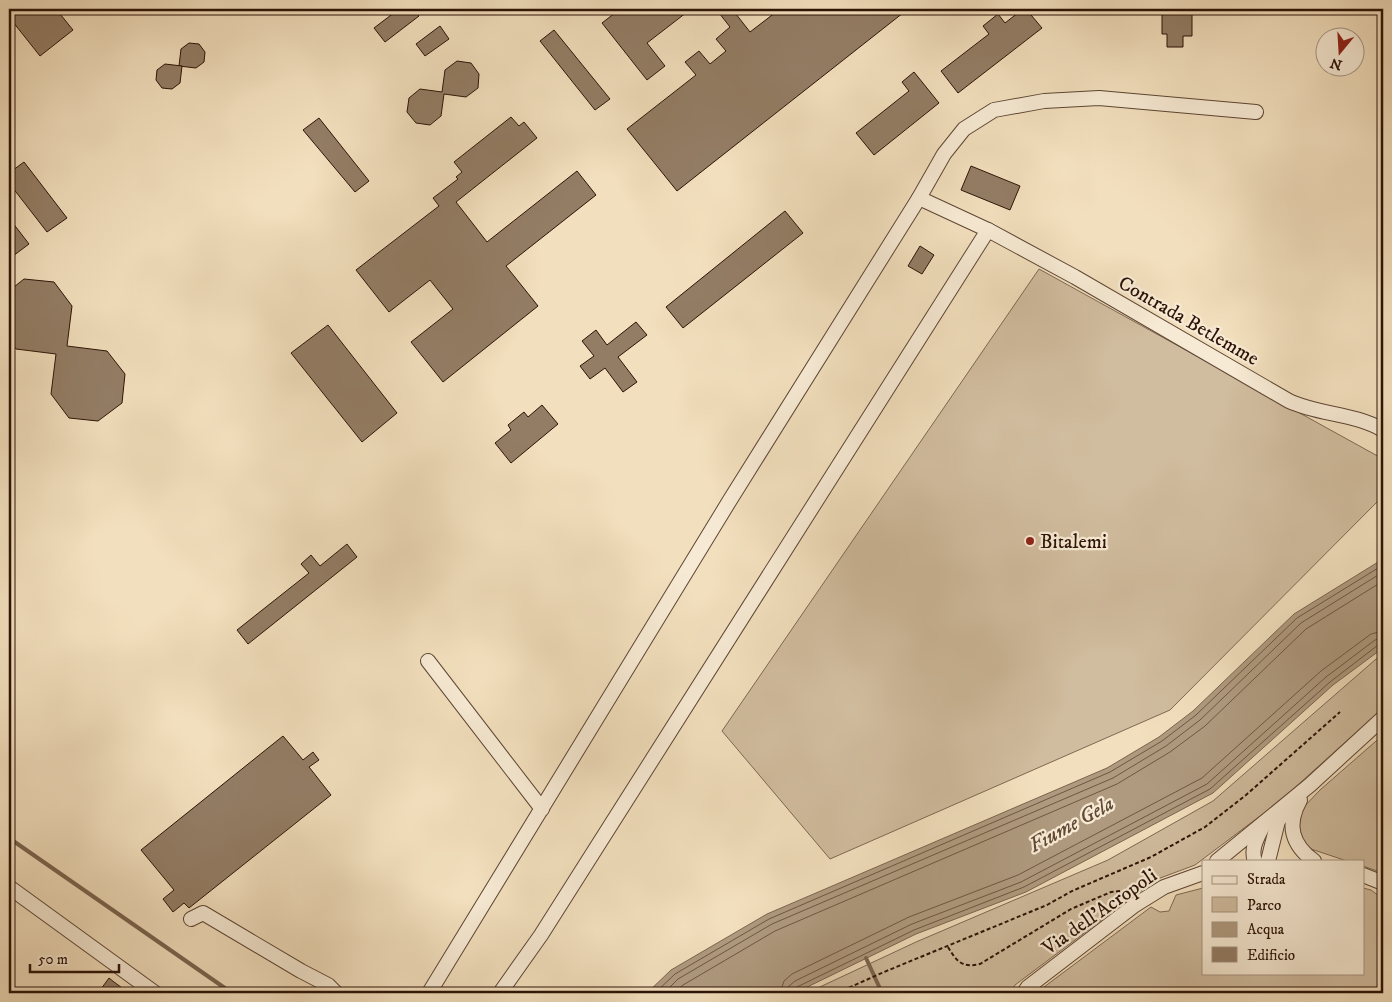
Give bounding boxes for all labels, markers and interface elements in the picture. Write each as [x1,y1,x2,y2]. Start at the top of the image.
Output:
north arrow [1314,28,1364,78]
text: N [1328,53,1345,74]
street label: Contrada Betlemme [1113,271,1263,372]
place label: Bitalemi [1040,530,1107,555]
marker: Bitalemi [1024,535,1036,547]
water label: Fiume Gela [1024,791,1119,859]
legend [1202,860,1364,974]
street label: Via dell'Acropoli [1037,863,1162,962]
text: Strada [1247,870,1286,889]
text: Parco [1247,896,1281,915]
text: Acqua [1247,920,1285,939]
scale bar [30,942,119,974]
text: Edificio [1247,946,1295,965]
text: 50 m [38,950,68,969]

